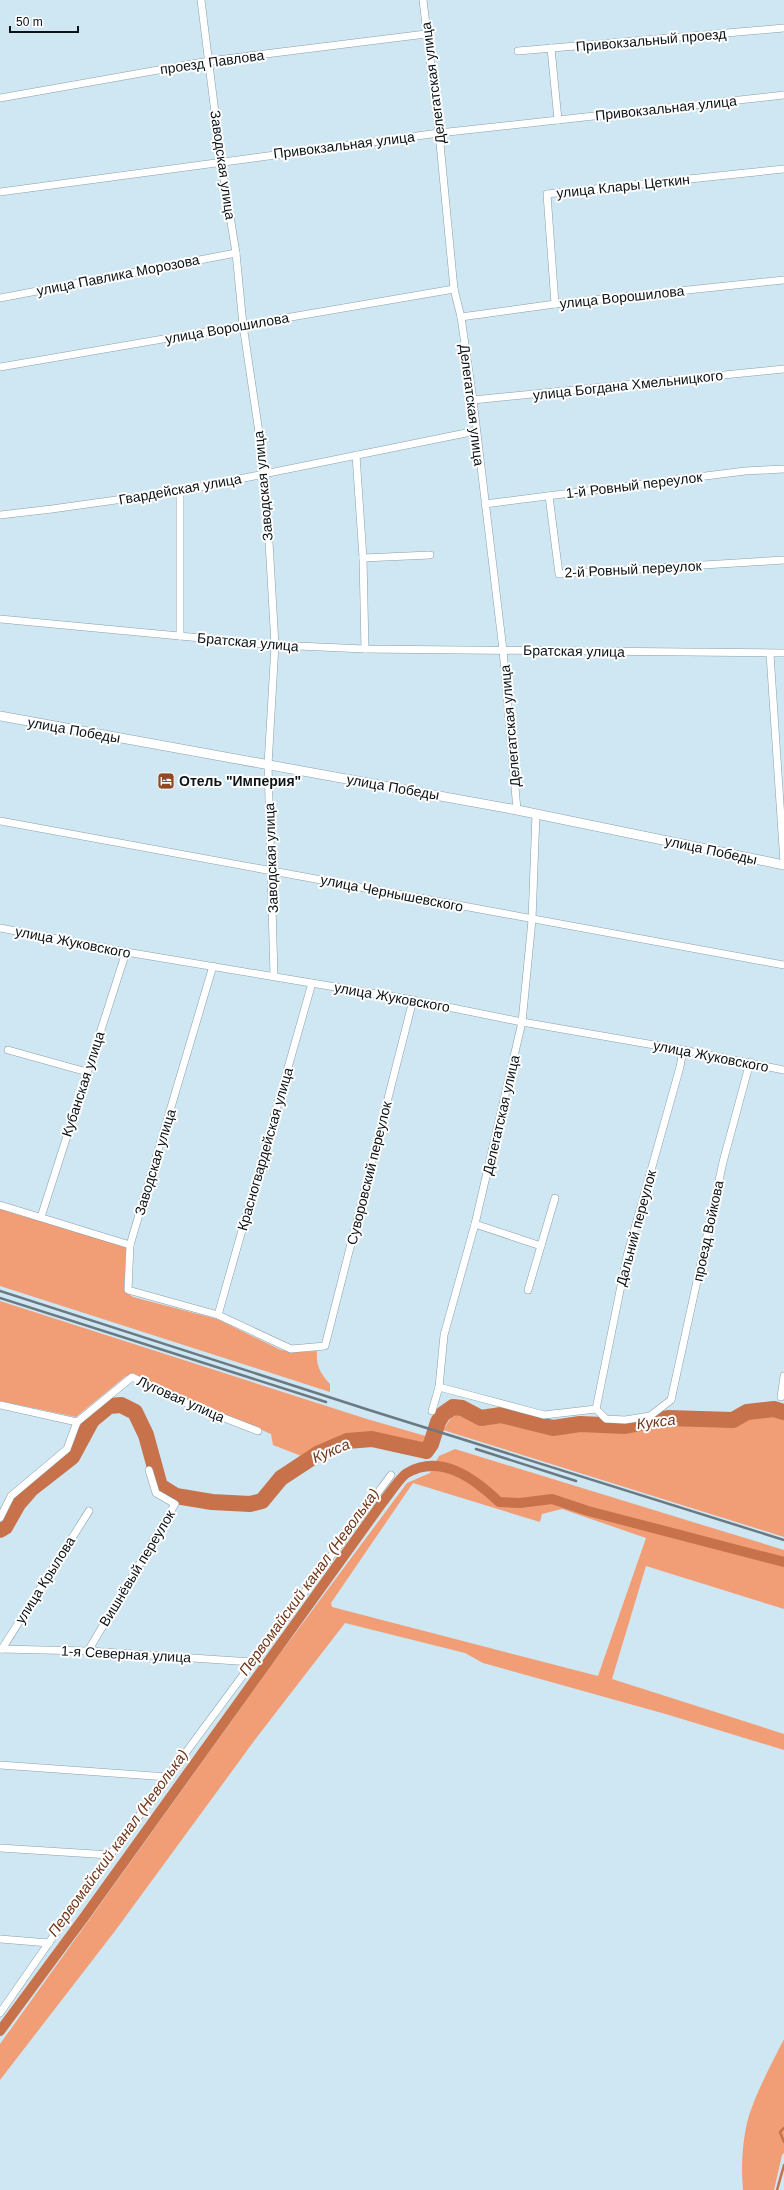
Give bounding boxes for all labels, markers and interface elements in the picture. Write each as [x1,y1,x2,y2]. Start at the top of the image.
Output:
scale bar [10,8,78,34]
text: 50 m [16,15,43,29]
street label: Делегатская улица [418,21,448,145]
street label: Привокзальный проезд [575,25,727,55]
street label: проезд Павлова [159,47,265,77]
street label: Привокзальная улица [594,93,738,123]
street label: Заводская улица [207,109,239,221]
street label: Привокзальная улица [272,128,416,162]
street label: улица Клары Цеткин [556,171,690,201]
street label: улица Павлика Морозова [35,251,201,299]
street label: улица Ворошилова [559,282,685,312]
street label: улица Ворошилова [164,309,290,347]
street label: Делегатская улица [457,343,487,467]
street label: улица Богдана Хмельницкого [532,367,724,403]
street label: Заводская улица [250,430,276,542]
street label: 1-й Ровный переулок [565,469,704,501]
street label: Гвардейская улица [117,470,243,508]
street label: 2-й Ровный переулок [564,557,703,581]
street label: Братская улица [197,630,300,654]
street label: Братская улица [523,642,625,660]
street label: Делегатская улица [497,664,523,788]
street label: улица Победы [26,714,122,746]
hotel icon: Отель "Империя" [156,771,176,791]
street label: улица Победы [345,771,441,803]
place label: Отель "Империя" [179,773,301,789]
street label: Заводская улица [261,802,281,913]
street label: улица Победы [663,832,759,868]
street label: улица Чернышевского [319,871,465,915]
street label: улица Жуковского [14,923,132,961]
street label: улица Жуковского [333,979,451,1015]
street label: Кубанская улица [58,1029,108,1139]
street label: улица Жуковского [652,1037,770,1075]
street label: Делегатская улица [479,1053,523,1176]
street label: Красногвардейская улица [234,1065,296,1232]
street label: Суворовский переулок [343,1099,395,1246]
street label: Заводская улица [131,1107,179,1217]
street label: Дальний переулок [613,1167,659,1288]
street label: проезд Войкова [689,1179,727,1283]
street label: Луговая улица [135,1373,227,1426]
water label: Кукса [636,1411,676,1432]
water label: Кукса [310,1435,352,1466]
water label: Первомайский канал (Неволька) [235,1485,382,1678]
street label: Вишнёвый переулок [96,1506,179,1629]
street label: улица Крылова [12,1533,78,1626]
street label: 1-я Северная улица [61,1643,192,1665]
water label: Первомайский канал (Неволька) [44,1746,191,1939]

